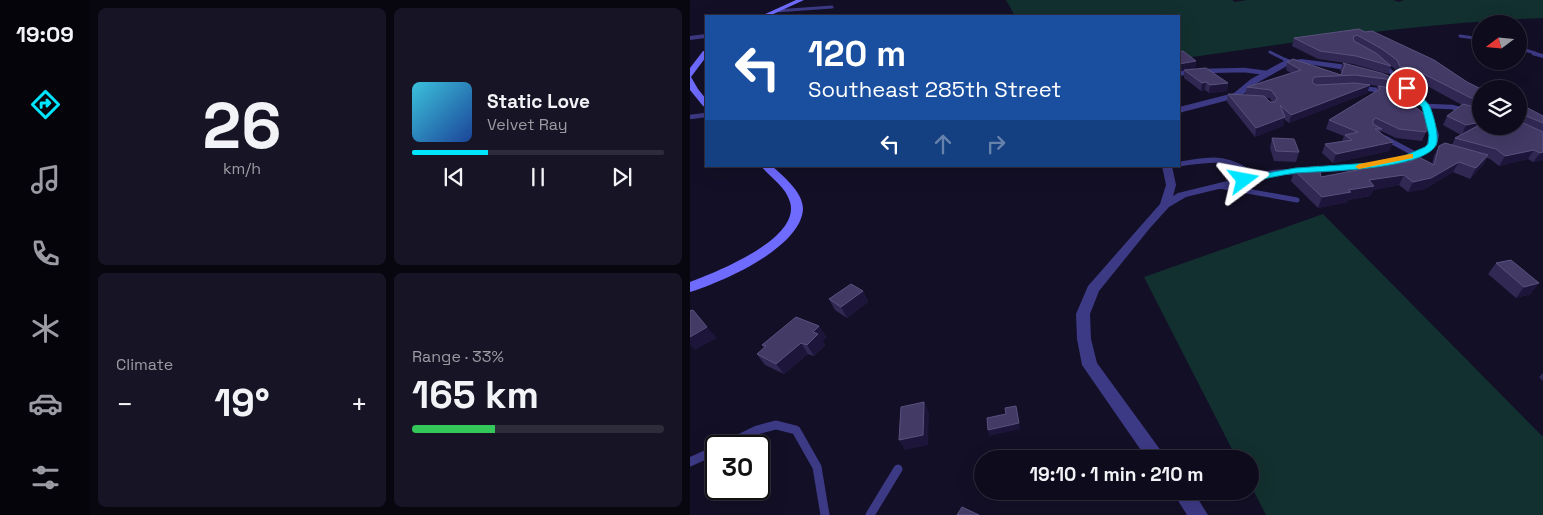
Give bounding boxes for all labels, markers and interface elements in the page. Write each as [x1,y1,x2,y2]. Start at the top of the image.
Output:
north arrow [1472,15,1528,70]
map controls [1472,15,1527,135]
text: 19:09 [16,20,74,48]
text: 120 m [808,32,906,76]
icon: left [725,35,790,100]
pin [1386,67,1428,109]
icon: arrive [1393,74,1421,102]
text: Southeast 285th Street [808,75,1062,103]
button: layers [1472,80,1527,135]
text: 26 [203,84,281,167]
icon: directions [28,87,63,122]
text: Static Love [487,89,590,114]
text: Velvet Ray [487,114,568,135]
icon: left [876,130,904,158]
icon: ahead [929,130,957,158]
icon: right [982,130,1010,158]
position arrow [1217,153,1269,205]
text: km/h [223,158,261,179]
icon: music [28,162,63,197]
icon: previous [440,163,468,191]
icon: pause [524,163,552,191]
icon: next [608,163,636,191]
icon: phone [28,236,63,271]
icon: climate [28,311,63,346]
text: Range · 33% [412,346,504,367]
text: Climate [116,354,173,375]
text: 165 km [412,371,539,419]
text: 19° [214,379,270,427]
icon: car [28,386,63,421]
text: − [116,386,133,422]
text: + [351,386,368,422]
speed limit sign: 30 [705,435,770,500]
icon: filters [28,460,63,495]
text: 19:10 · 1 min · 210 m [1029,462,1204,487]

